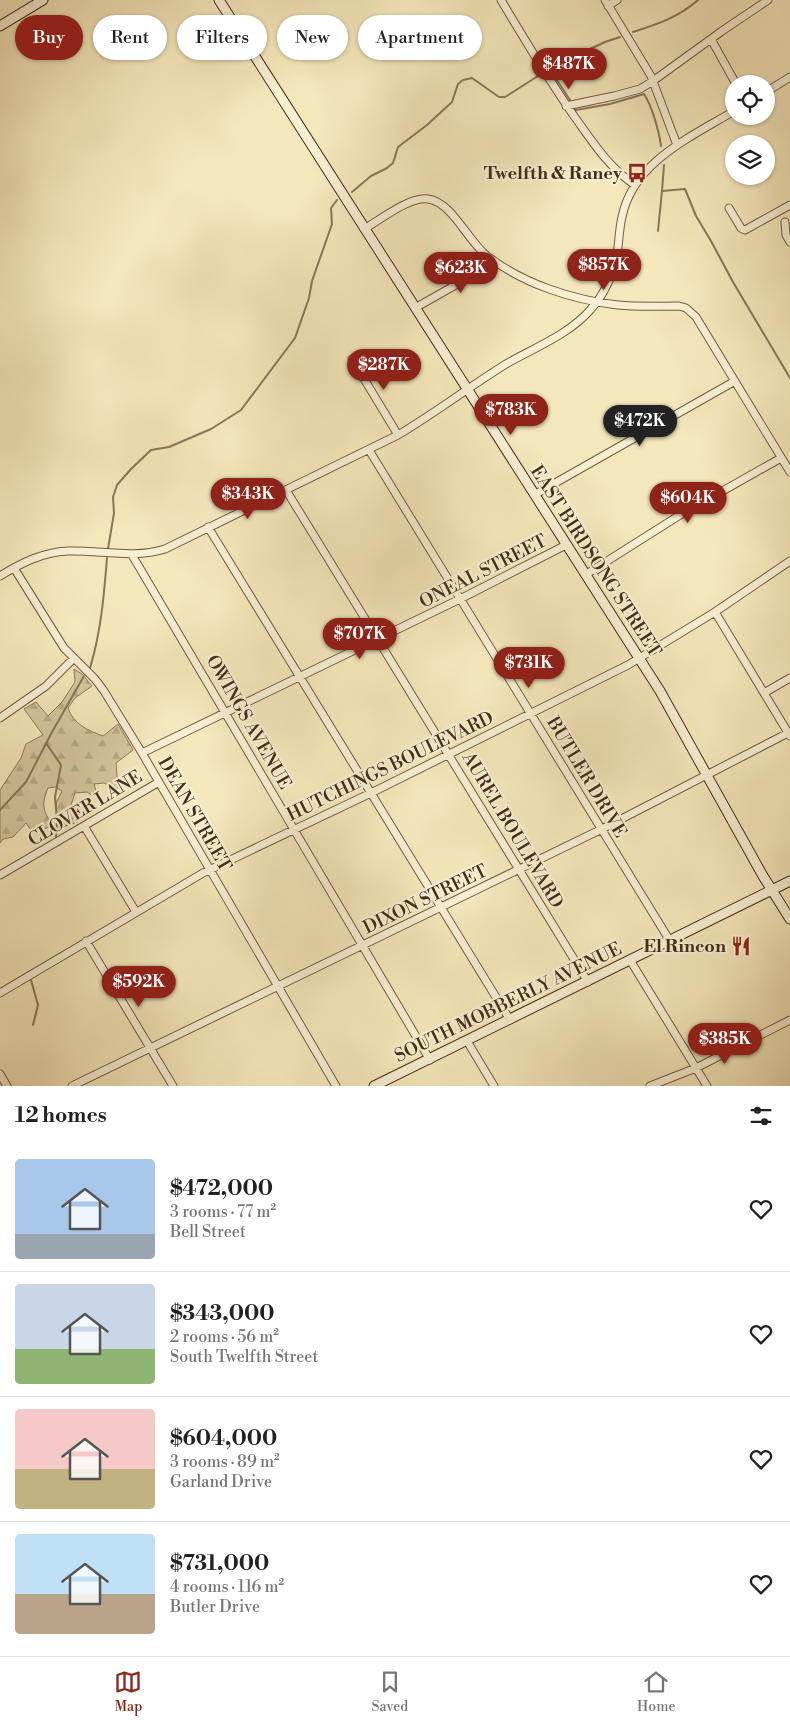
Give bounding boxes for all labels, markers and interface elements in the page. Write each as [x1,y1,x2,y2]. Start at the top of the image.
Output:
chip: Buy [15,15,83,60]
chip: Rent [93,15,167,60]
chip: Filters [177,15,267,60]
chip: New [277,15,348,60]
chip: Apartment [358,15,482,60]
pin: $487K [534,48,604,90]
text: $487K [543,54,595,74]
map controls [725,75,775,185]
button: locate [725,75,775,125]
button: layers [725,135,775,185]
place label: Twelfth & Raney [484,162,623,185]
bus stop icon: Twelfth & Raney [626,162,648,184]
pin: $857K [569,248,639,291]
pin: $623K [426,252,496,294]
text: $857K [578,255,630,275]
text: $623K [435,258,487,278]
pin: $287K [349,348,419,391]
text: $287K [358,355,410,375]
pin: $783K [476,394,546,436]
text: $783K [485,400,537,420]
pin: $472K [605,404,675,447]
text: $472K [614,411,666,431]
street label: EAST BIRDSONG STREET [525,461,666,662]
pin: $343K [213,478,283,520]
pin: $604K [653,482,723,524]
text: $343K [222,484,274,504]
text: $604K [661,488,715,508]
street label: ONEAL STREET [416,529,551,614]
pin: $707K [325,618,395,660]
text: $707K [334,624,386,644]
pin: $731K [494,646,564,689]
street label: OWINGS AVENUE [201,651,296,794]
text: $731K [505,653,553,673]
street label: HUTCHINGS BOULEVARD [283,706,497,827]
street label: BUTLER DRIVE [541,712,632,842]
street label: AUREL BOULEVARD [456,747,568,913]
street label: DEAN STREET [152,753,237,876]
street label: CLOVER LANE [24,765,147,852]
street label: DIXON STREET [359,859,491,939]
place label: El Rincon [644,935,726,958]
restaurant icon: El Rincon [730,935,752,957]
street label: SOUTH MOBBERLY AVENUE [391,937,626,1068]
pin: $592K [104,966,174,1008]
text: $592K [113,972,165,992]
pin: $385K [690,1022,760,1065]
text: $385K [699,1029,751,1049]
icon: filters [747,1102,775,1130]
text: 12 homes [15,1103,107,1129]
text: $472,000 [170,1176,273,1202]
icon: home [55,1179,115,1239]
icon: heart [747,1195,775,1223]
text: 3 rooms · 77 m² [170,1202,276,1222]
text: Bell Street [170,1222,246,1242]
text: $343,000 [170,1301,274,1327]
icon: home [55,1304,115,1364]
icon: heart [747,1320,775,1348]
text: 2 rooms · 56 m² [170,1327,279,1347]
text: South Twelfth Street [170,1347,318,1367]
text: $604,000 [170,1426,277,1452]
icon: home [55,1429,115,1489]
icon: heart [747,1445,775,1473]
text: 3 rooms · 89 m² [170,1452,280,1472]
text: Garland Drive [170,1472,272,1492]
text: $731,000 [170,1551,269,1577]
icon: home [55,1554,115,1614]
icon: heart [747,1570,775,1598]
text: 4 rooms · 116 m² [170,1577,284,1597]
text: Butler Drive [170,1597,260,1617]
tab: Map [114,1668,142,1716]
tab: Saved [371,1668,408,1716]
tab: Home [637,1668,676,1716]

